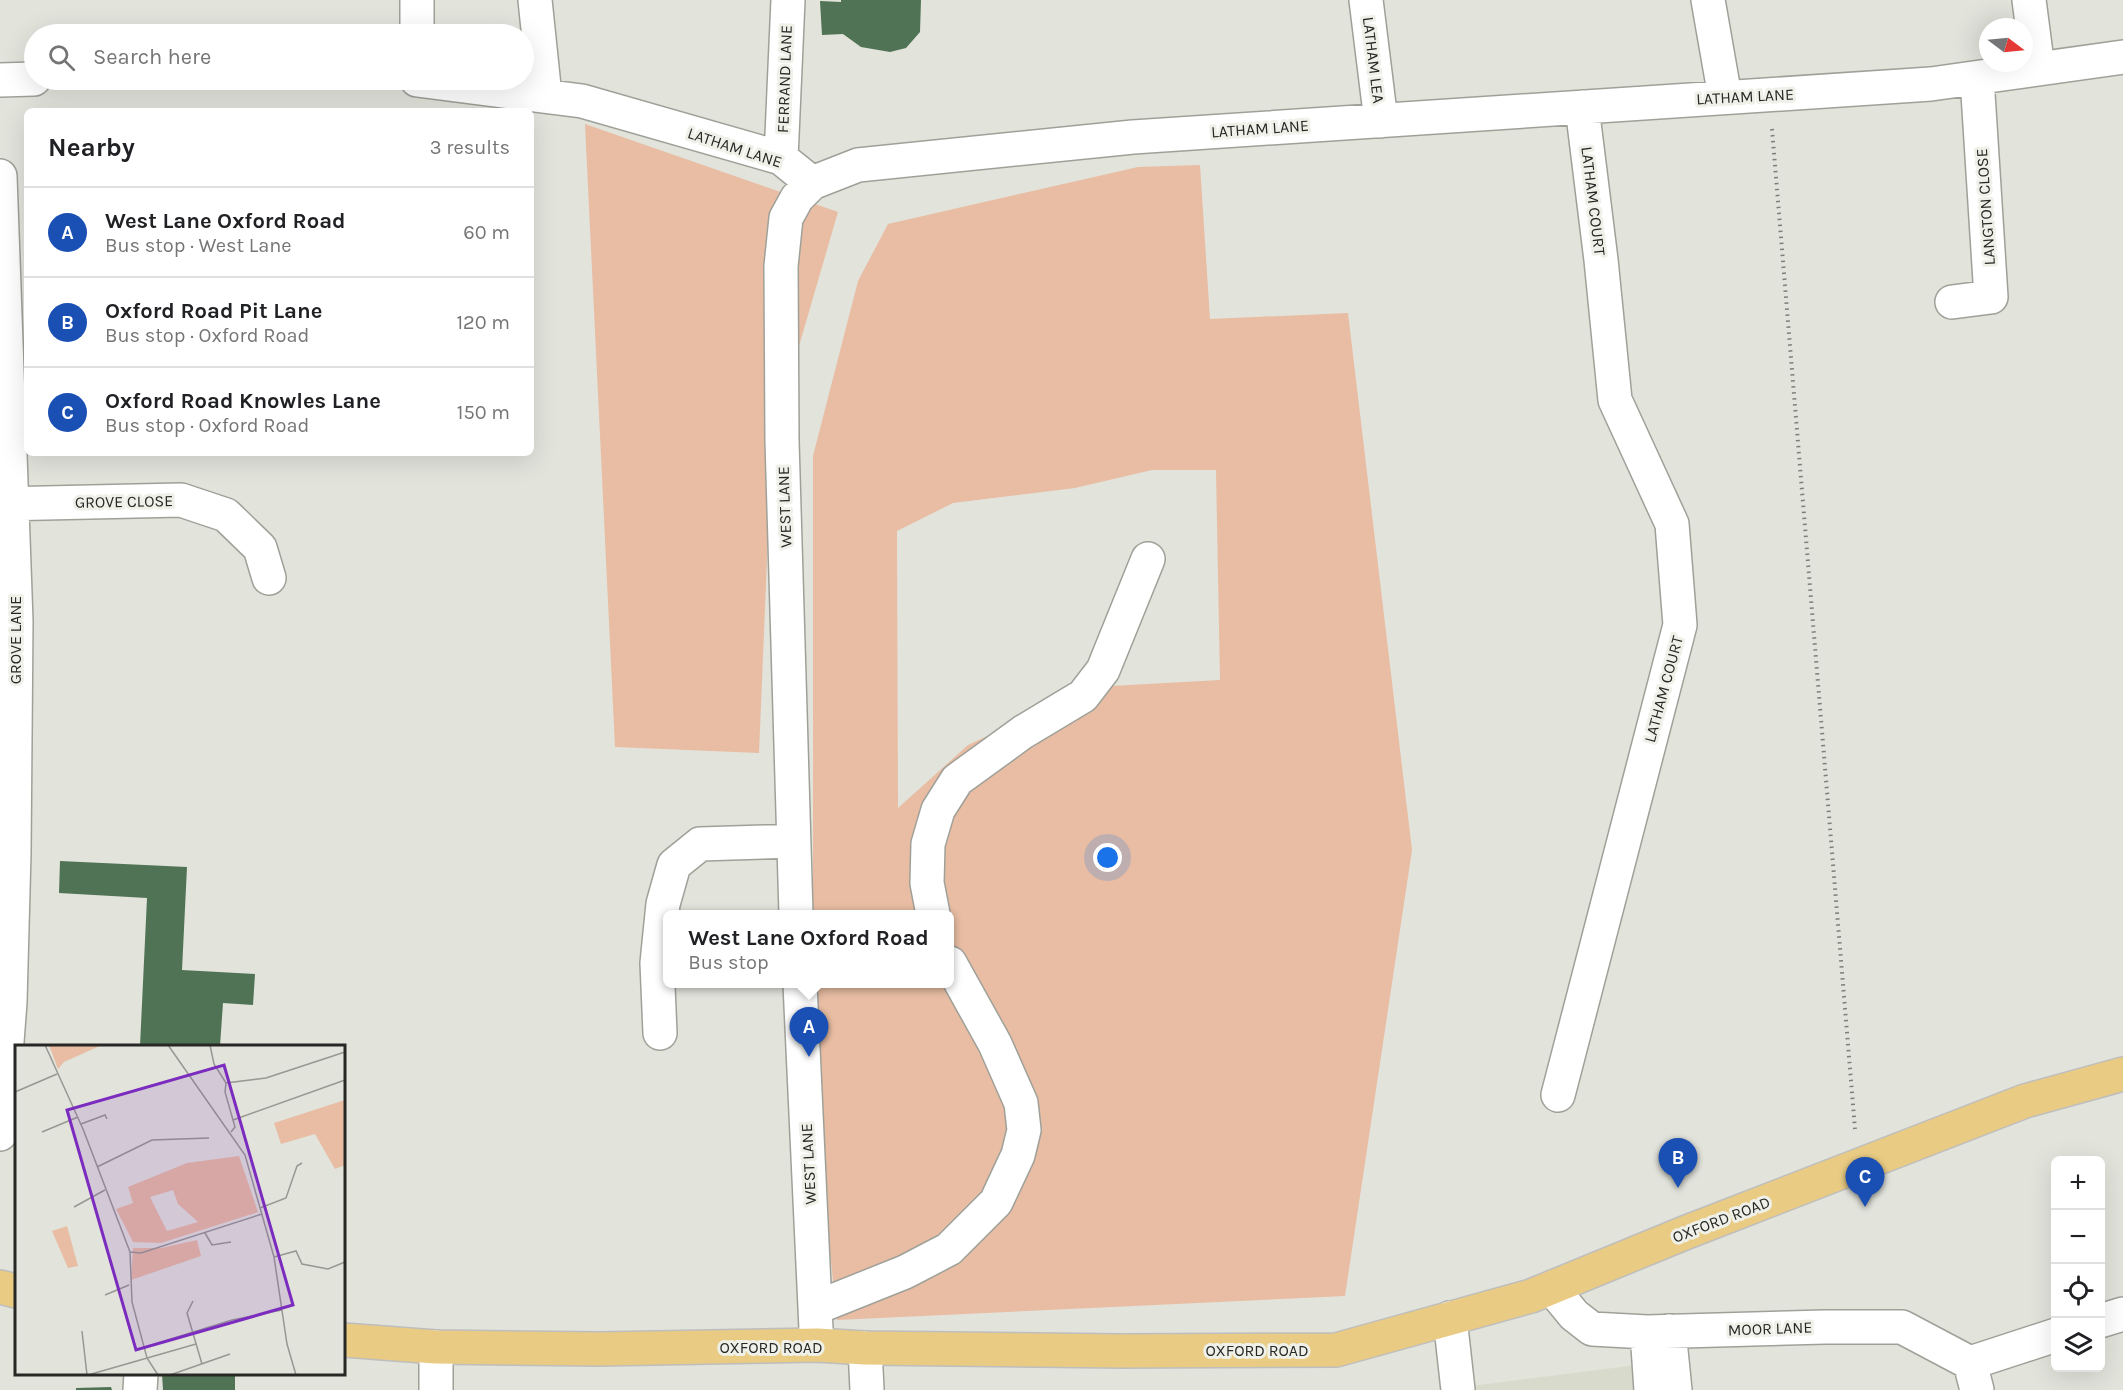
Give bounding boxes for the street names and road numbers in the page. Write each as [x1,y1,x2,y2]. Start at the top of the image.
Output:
street label: LATHAM LEA [1359,16,1388,104]
street label: FERRAND LANE [773,25,796,133]
street label: LATHAM LANE [1696,84,1794,109]
street label: LATHAM LANE [1211,116,1310,141]
street label: LATHAM LANE [685,123,784,172]
street label: LATHAM COURT [1577,145,1610,257]
street label: LANGTON CLOSE [1972,148,1999,266]
street label: WEST LANE [774,466,795,548]
street label: GROVE CLOSE [75,491,173,512]
street label: GROVE LANE [6,596,25,684]
street label: LATHAM COURT [1640,634,1687,745]
street label: WEST LANE [797,1123,820,1205]
street label: OXFORD ROAD [1670,1192,1773,1247]
street label: MOOR LANE [1728,1318,1813,1339]
street label: OXFORD ROAD [719,1338,823,1357]
street label: OXFORD ROAD [1205,1341,1309,1360]

